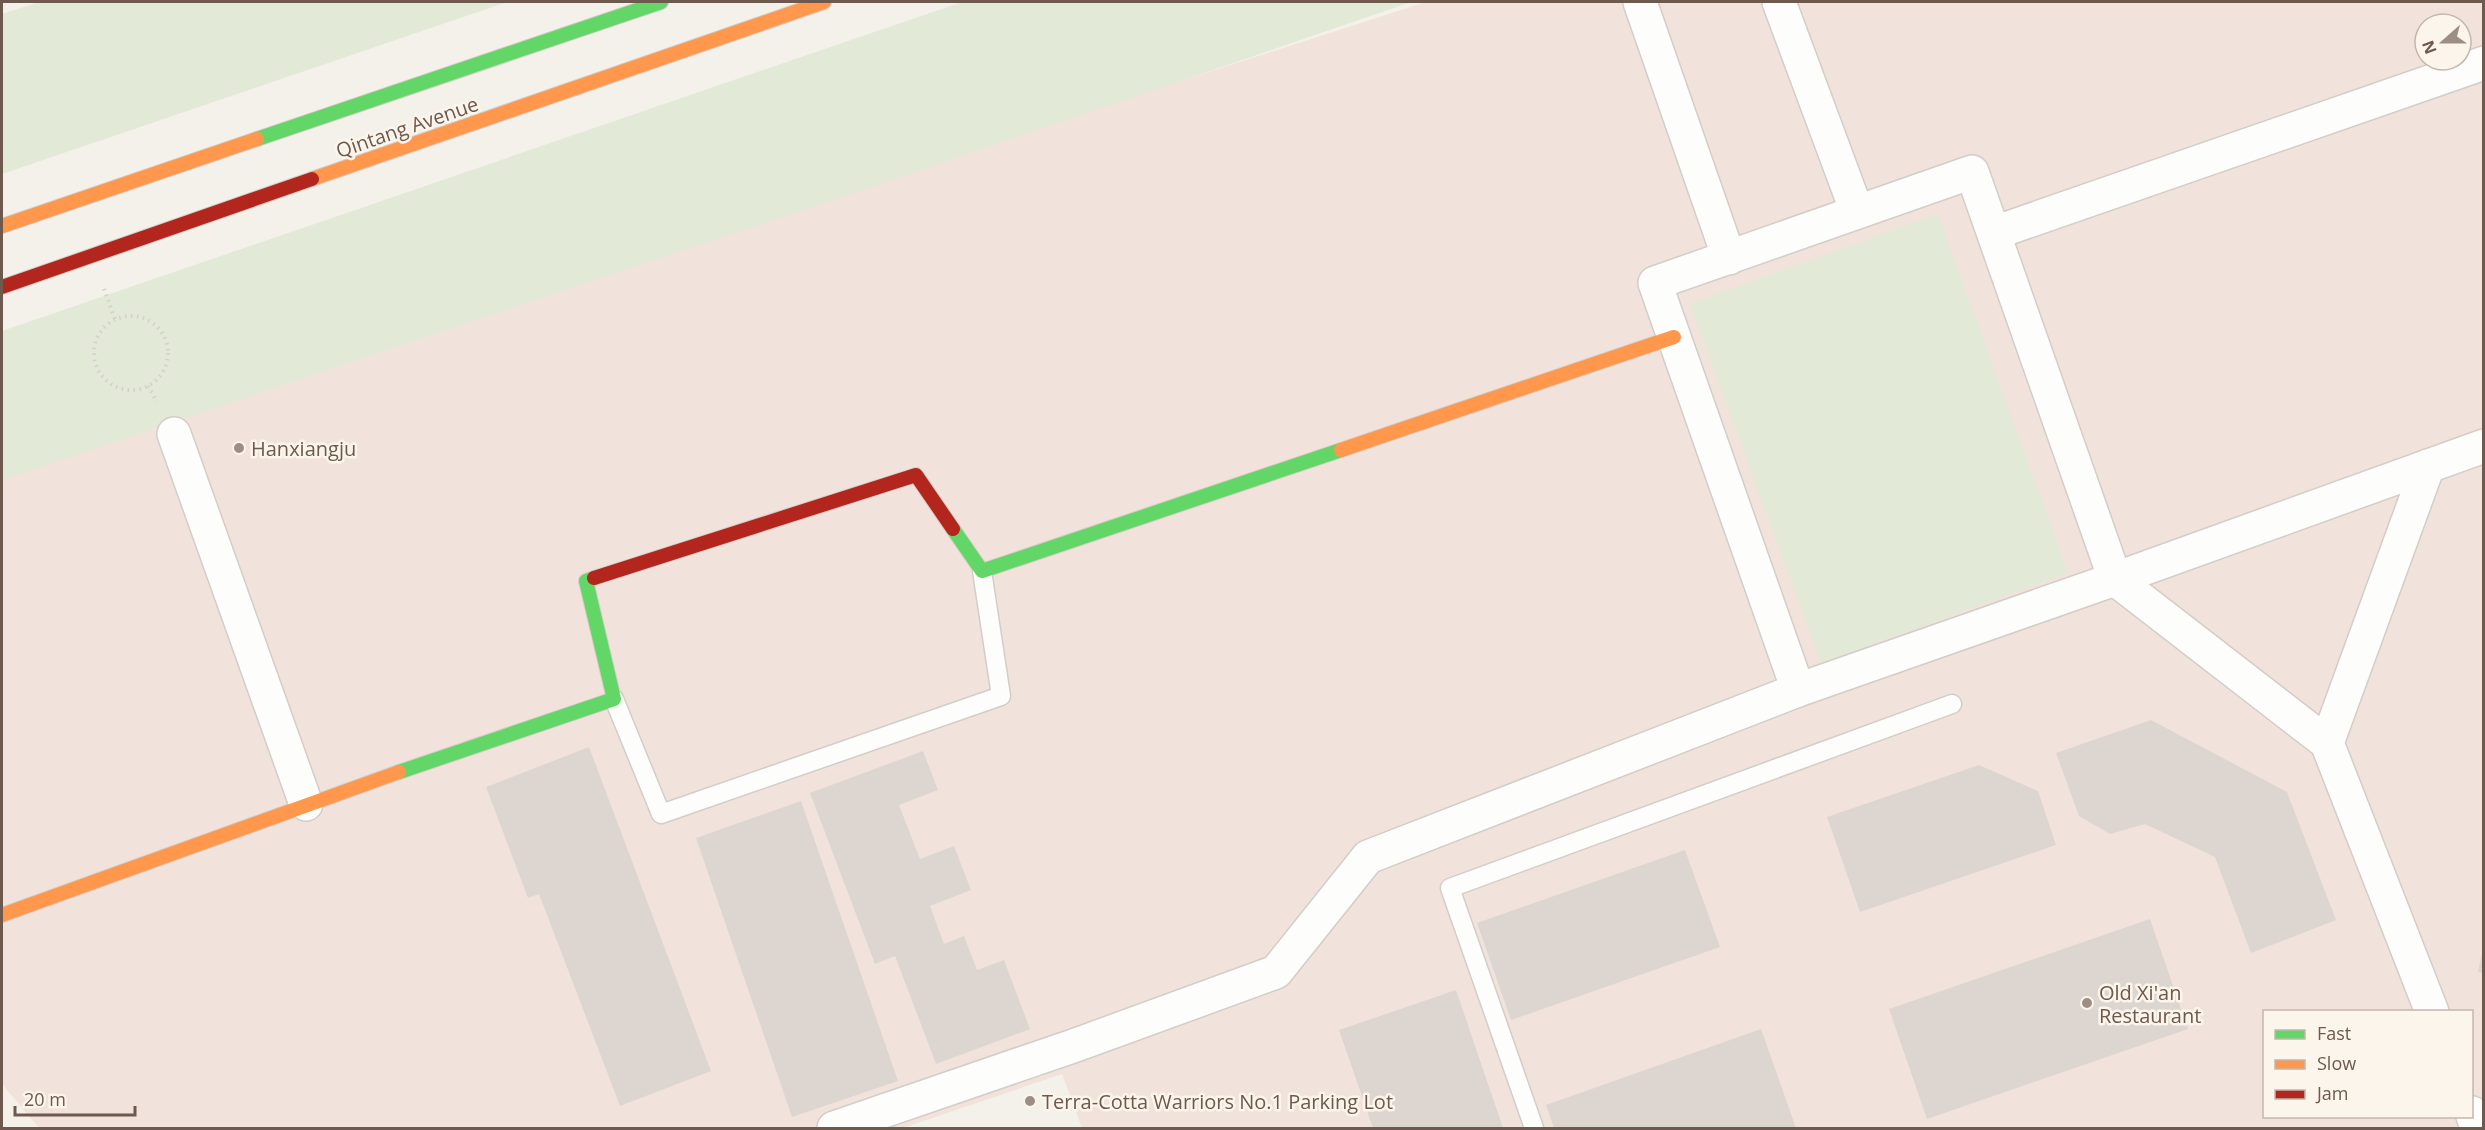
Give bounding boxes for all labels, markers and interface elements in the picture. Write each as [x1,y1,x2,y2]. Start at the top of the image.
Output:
north arrow [2413,12,2473,72]
text: N [2416,37,2442,57]
street label: Qintang Avenue [332,90,482,164]
place label: Hanxiangju [251,435,356,462]
marker: Hanxiangju [232,441,246,455]
place label: Old Xi'an Restaurant [2099,979,2201,1029]
marker: Old Xi'an Restaurant [2080,996,2094,1010]
legend [2263,1010,2473,1118]
text: Fast [2317,1021,2351,1045]
text: Slow [2317,1051,2356,1075]
scale bar [15,1079,135,1117]
text: Jam [2315,1081,2349,1105]
text: 20 m [24,1087,66,1111]
place label: Terra-Cotta Warriors No.1 Parking Lot [1042,1088,1393,1115]
marker: Terra-Cotta Warriors No.1 Parking Lot [1023,1094,1037,1108]

